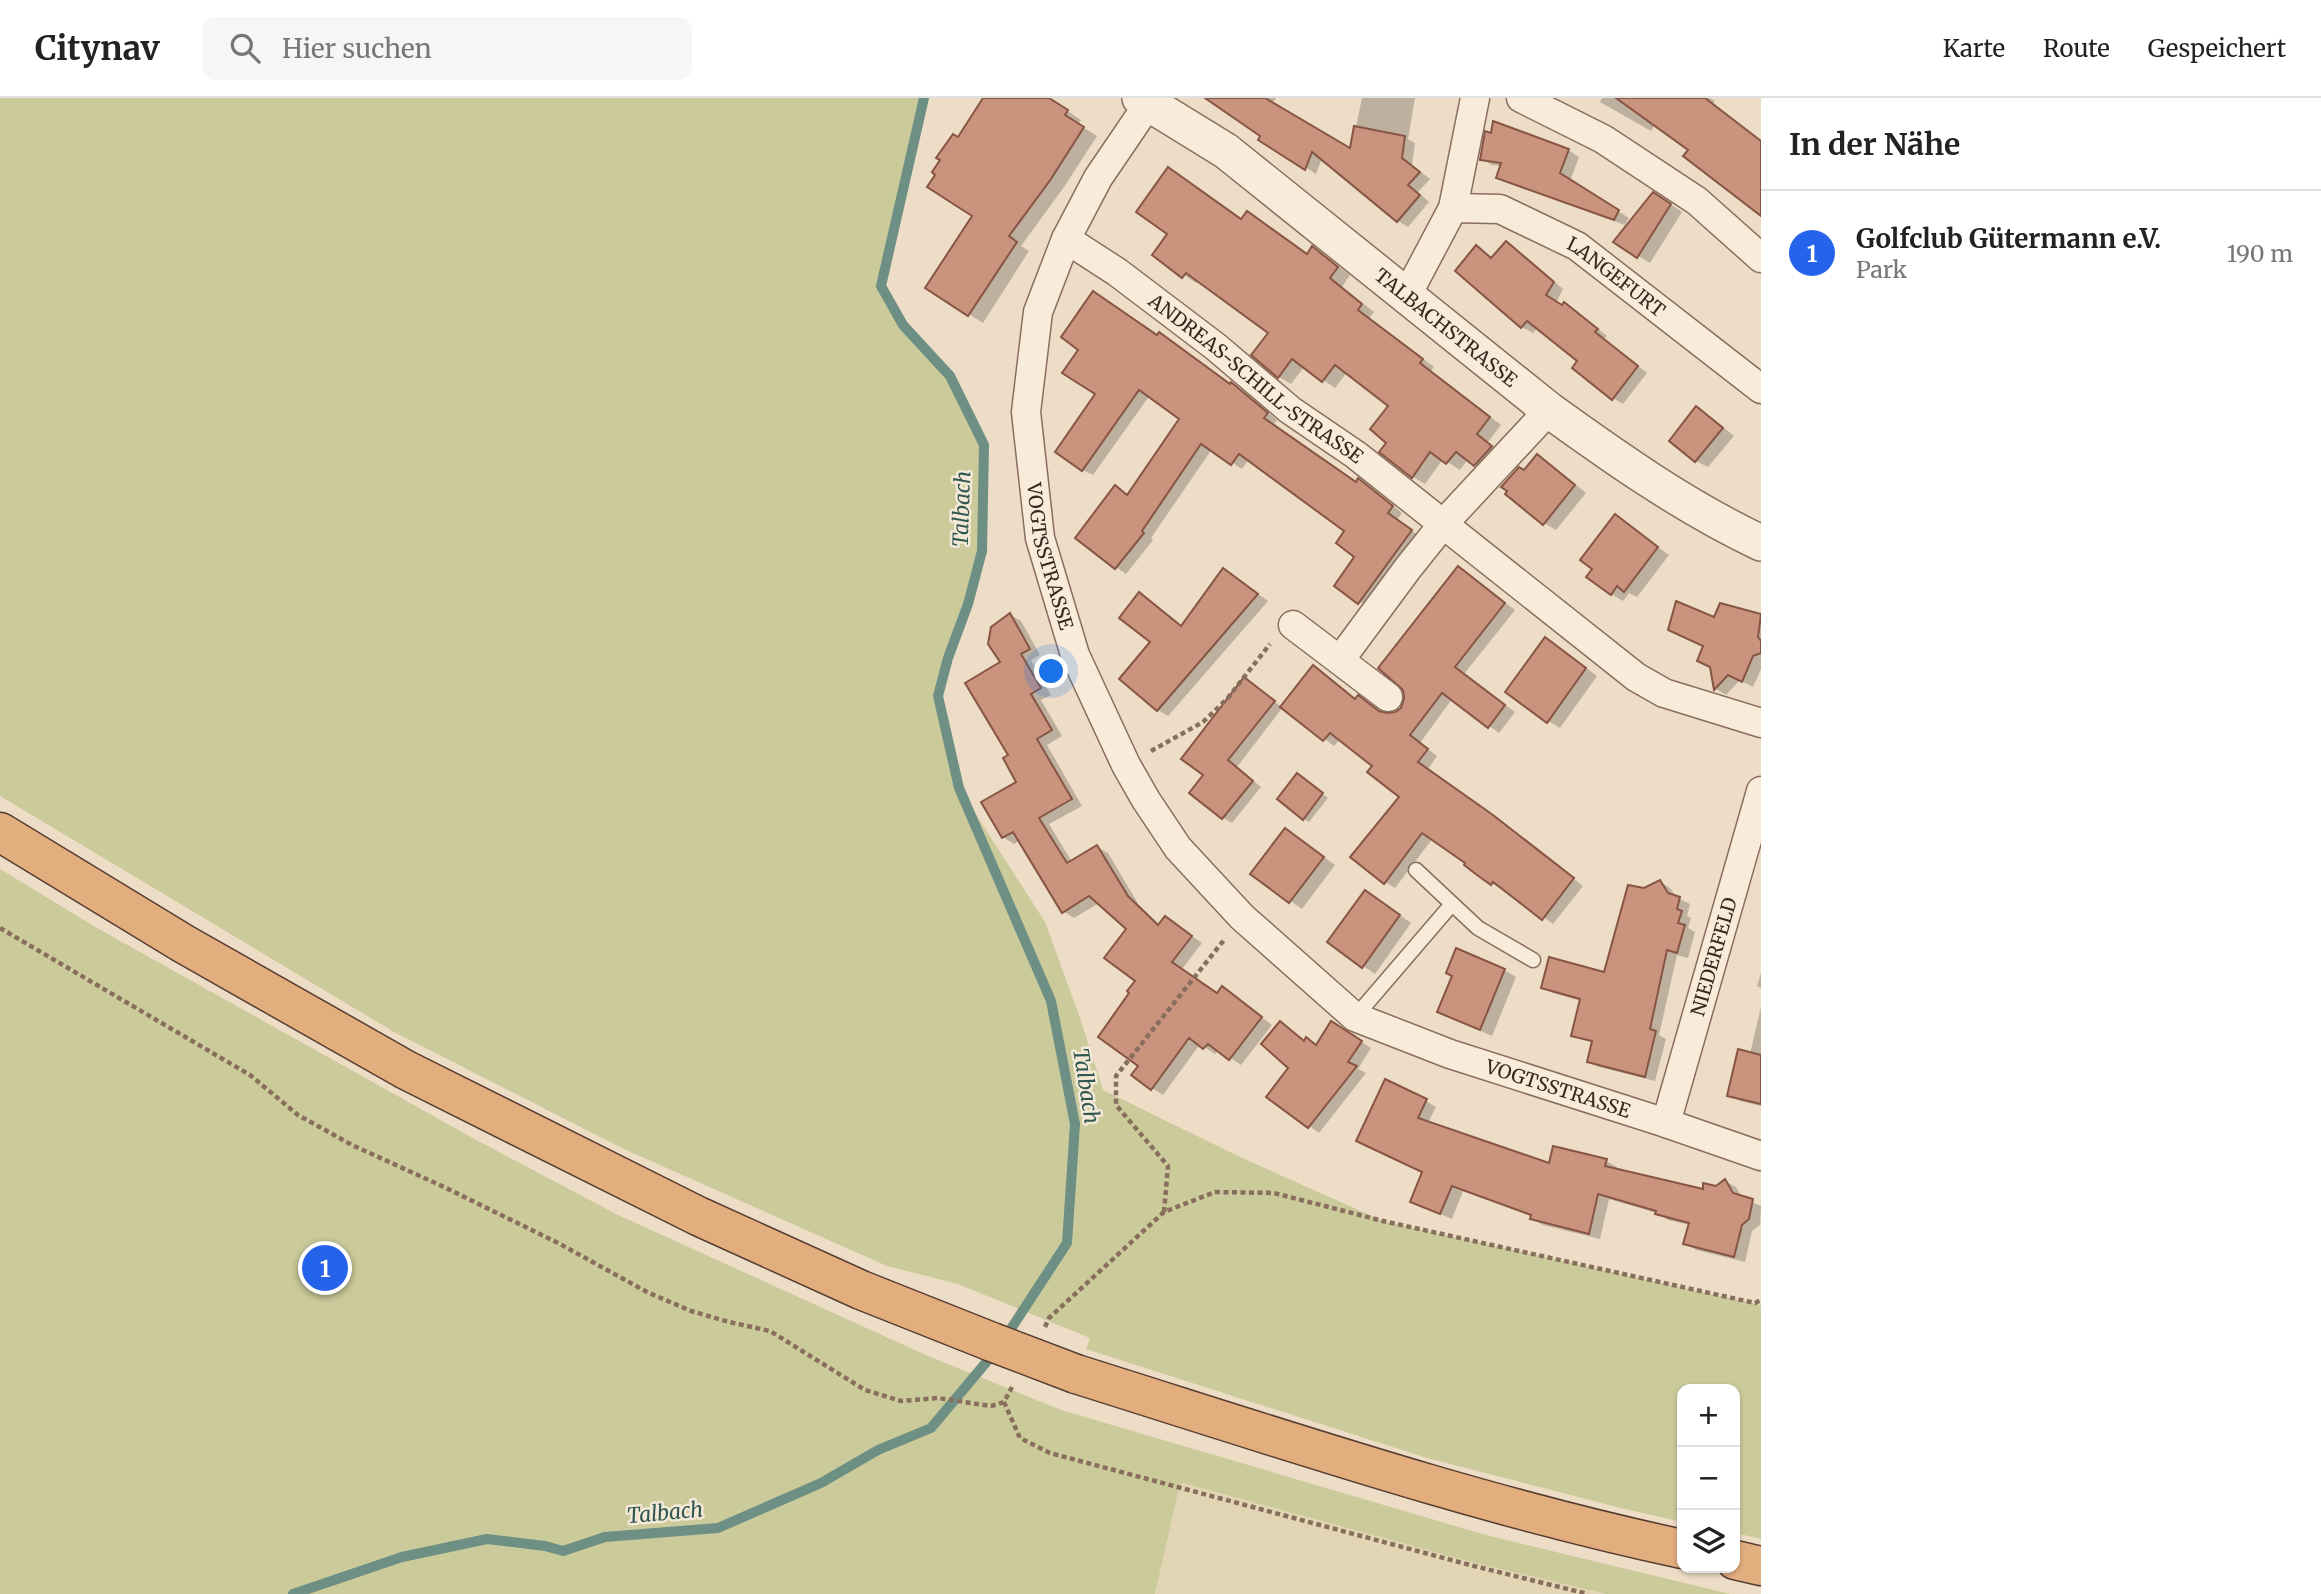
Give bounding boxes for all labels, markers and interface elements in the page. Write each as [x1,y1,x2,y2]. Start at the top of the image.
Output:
search box [202,17,692,80]
text: Citynav [35,28,160,69]
icon: search [226,29,264,67]
text: Hier suchen [282,32,432,65]
text: Karte [1943,33,2005,64]
text: Route [2043,33,2110,64]
text: Gespeichert [2148,33,2286,64]
text: In der Nähe [1789,125,1960,163]
text: Golfclub Gütermann e.V. [1856,222,2161,255]
street label: LANGEFURT [1563,231,1670,322]
text: 1 [1807,239,1817,268]
text: 190 m [2227,239,2293,268]
text: Park [1856,255,1907,284]
street label: TALBACHSTRASSE [1370,263,1522,392]
street label: ANDREAS-SCHILL-STRASSE [1143,288,1368,468]
water label: Talbach [947,470,976,548]
street label: VOGTSSTRASSE [1022,480,1079,632]
your location [1034,654,1068,688]
street label: NIEDERFELD [1685,894,1742,1019]
water label: Talbach [1067,1046,1106,1126]
street label: VOGTSSTRASSE [1482,1054,1633,1123]
pin: 1 [302,1242,348,1294]
map controls [1677,1384,1740,1573]
button: + [1677,1384,1740,1447]
button: − [1677,1447,1740,1510]
water label: Talbach [626,1496,704,1529]
button: layers [1677,1510,1740,1573]

